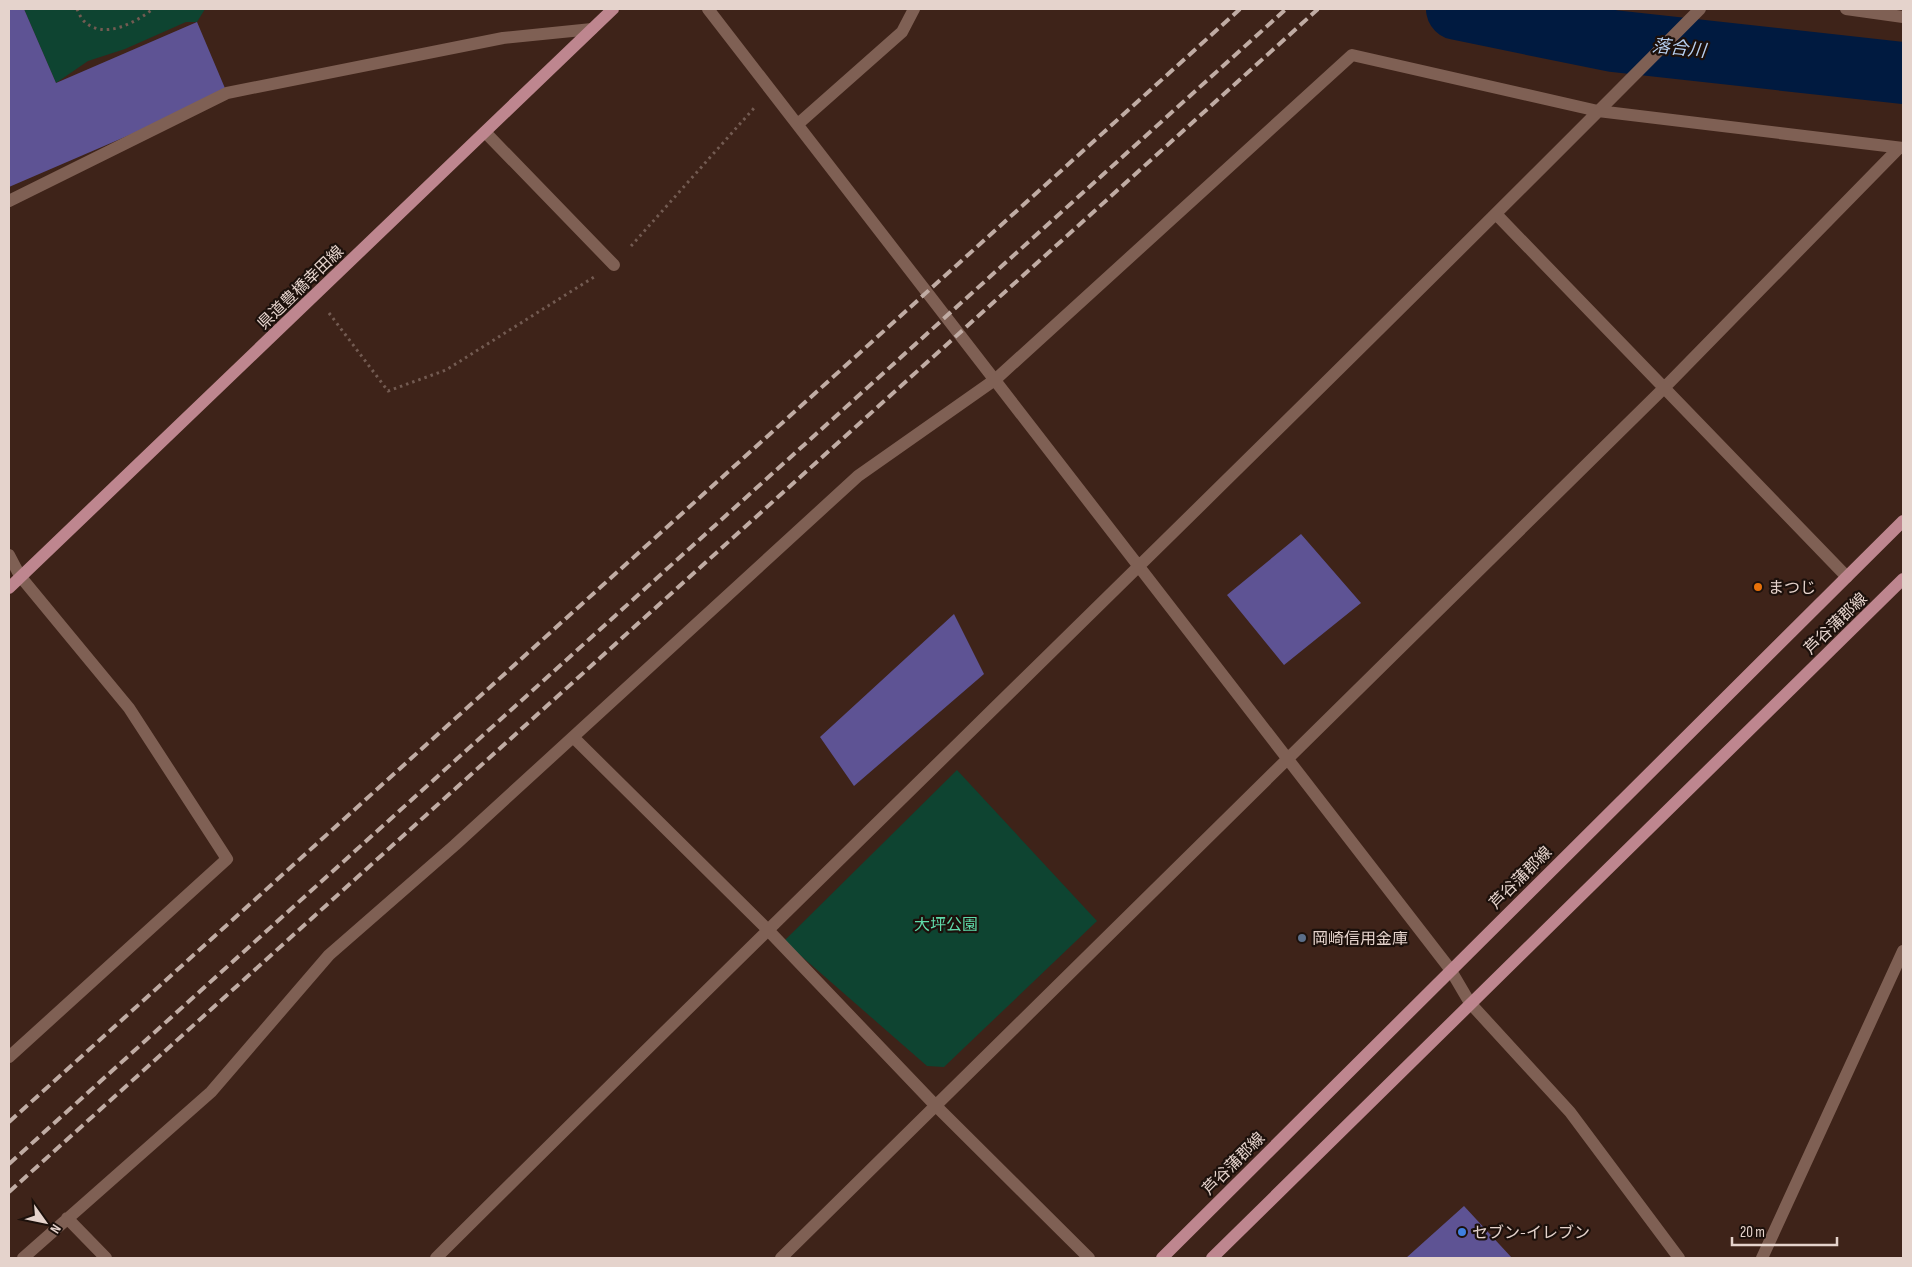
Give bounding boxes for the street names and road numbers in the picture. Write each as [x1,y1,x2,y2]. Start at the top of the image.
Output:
street label: 県道豊橋幸田線 [254,242,348,334]
street label: 芦谷蒲郡線 [1801,589,1871,659]
street label: 芦谷蒲郡線 [1486,843,1556,913]
street label: 芦谷蒲郡線 [1199,1129,1269,1199]

